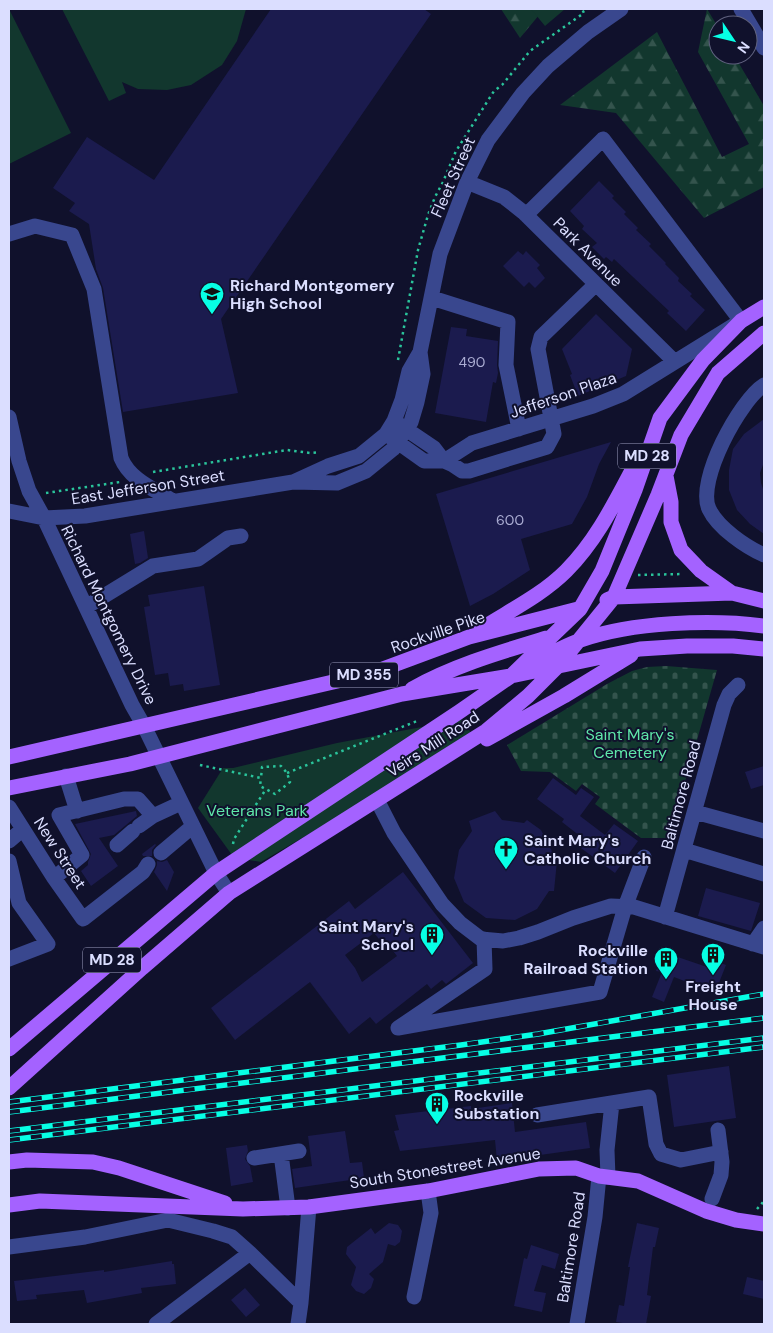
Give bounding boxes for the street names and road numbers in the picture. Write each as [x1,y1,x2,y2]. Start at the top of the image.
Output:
street label: Fleet Street [426,133,480,221]
street label: Park Avenue [549,213,627,291]
street label: Jefferson Plaza [507,367,619,423]
road number: MD 28 [618,444,676,468]
street label: East Jefferson Street [70,465,226,509]
street label: Richard Montgomery Drive [56,522,162,708]
street label: Rockville Pike [388,606,488,658]
road number: MD 355 [330,662,398,688]
street label: Veirs Mill Road [383,706,483,782]
street label: Baltimore Road [656,738,706,852]
street label: New Street [29,813,91,893]
road number: MD 28 [83,948,141,972]
street label: South Stonestreet Avenue [348,1143,542,1193]
street label: Baltimore Road [552,1190,590,1304]

